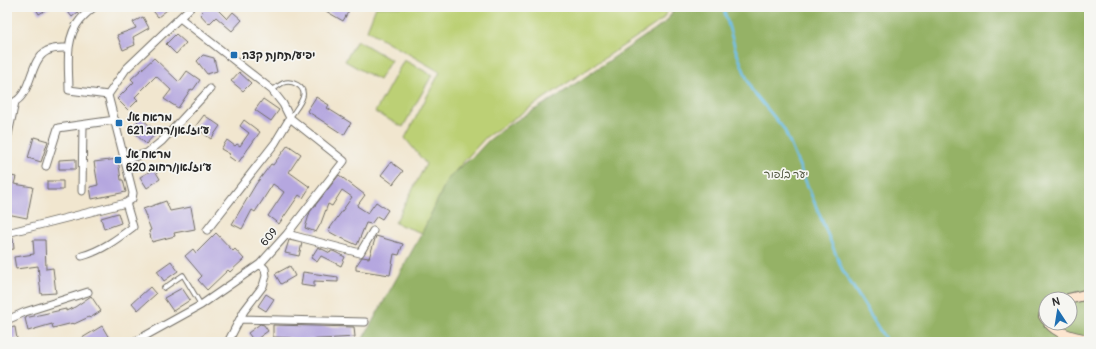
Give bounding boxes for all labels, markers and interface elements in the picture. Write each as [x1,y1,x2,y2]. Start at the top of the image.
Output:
place label: יפיע/תחנת קצה [242,49,315,62]
marker: יפיע/תחנת קצה [229,50,239,60]
place label: מראח אל ע׳וזלאן/רחוב 621 [127,111,210,137]
marker: מראח אל ע׳וזלאן/רחוב 621 [114,118,124,128]
place label: מראח אל ע׳וזלאן/רחוב 620 [126,148,212,174]
marker: מראח אל ע׳וזלאן/רחוב 620 [113,155,123,165]
park label: יער בלפור [764,168,808,181]
street label: 609 [258,225,281,249]
north arrow [1038,291,1078,331]
text: N [1051,294,1062,309]

